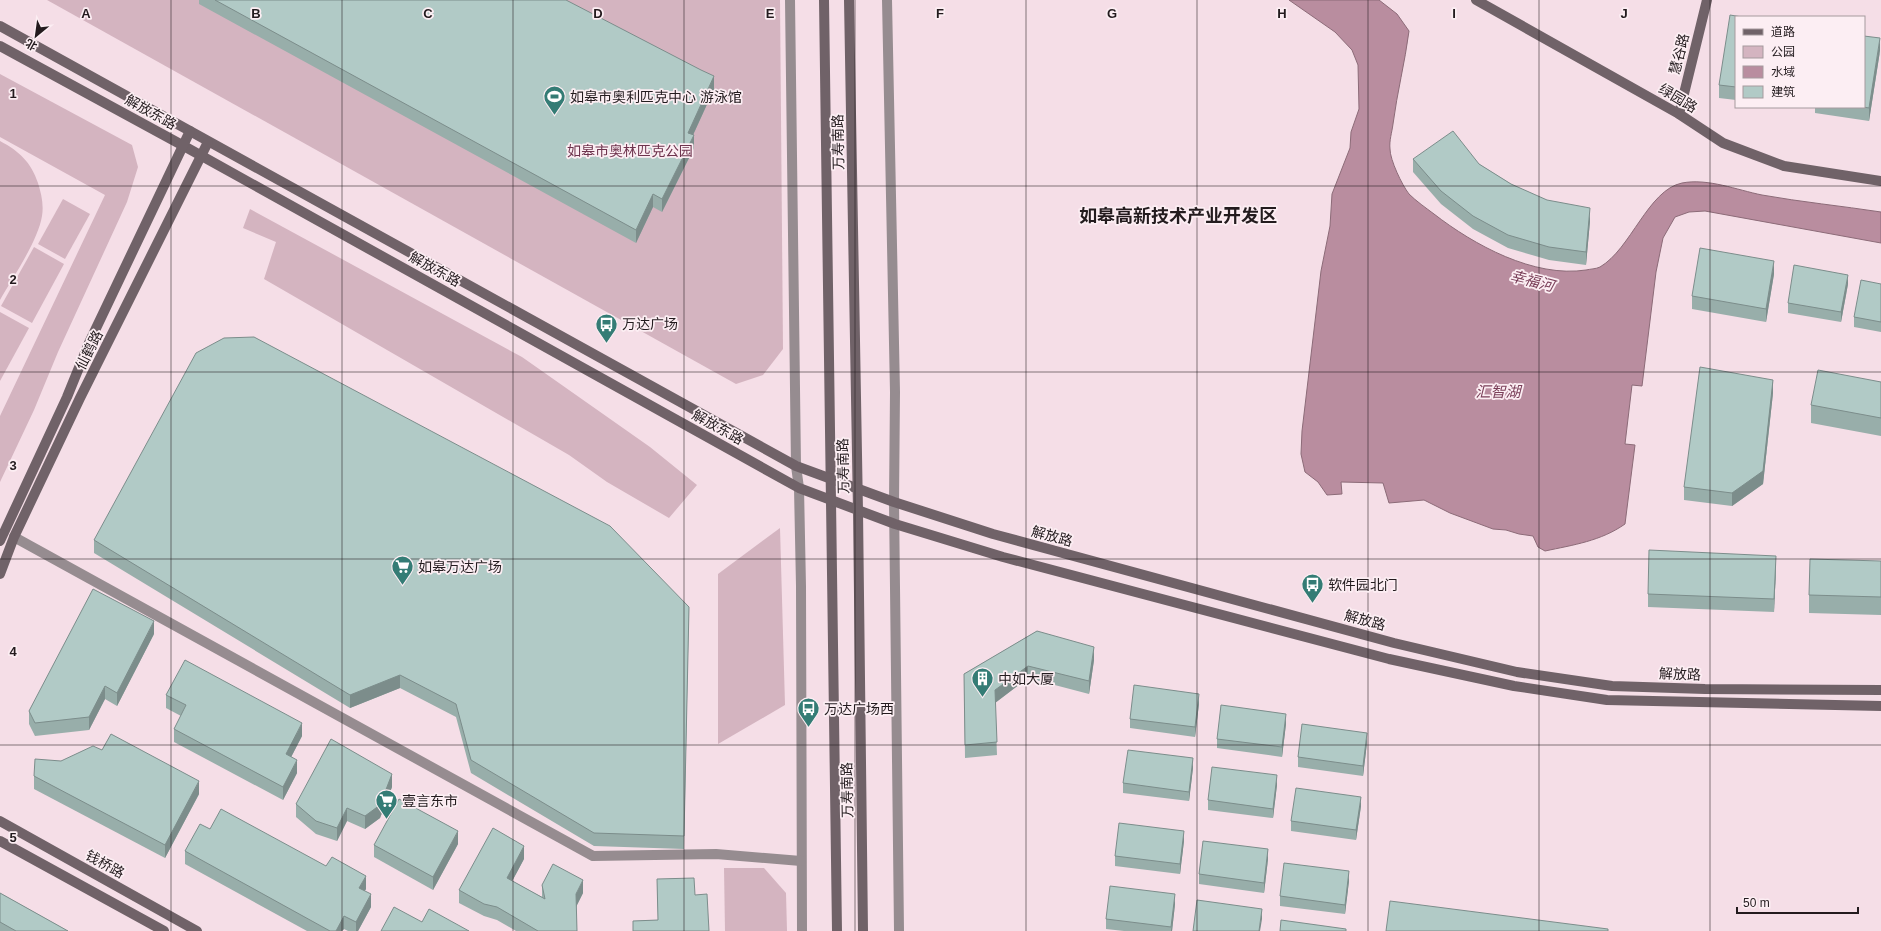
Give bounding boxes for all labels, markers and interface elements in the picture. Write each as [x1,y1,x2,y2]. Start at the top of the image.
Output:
text: A [81,6,91,21]
text: B [251,6,261,21]
text: C [423,6,433,21]
text: D [593,6,603,21]
text: E [766,6,775,21]
text: F [936,6,944,21]
text: G [1107,6,1117,21]
text: H [1277,6,1287,21]
text: I [1452,6,1456,21]
text: J [1620,6,1628,21]
north arrow [16,16,56,56]
legend [1735,16,1865,108]
text: 道路 [1771,25,1795,39]
street label: 慧谷路 [1666,32,1692,76]
text: 北 [23,37,39,53]
text: 公园 [1771,45,1795,59]
text: 水域 [1771,65,1795,79]
street label: 绿园路 [1656,80,1700,116]
sports icon: 如皋市奥利匹克中心 游泳馆 [541,84,567,117]
text: 建筑 [1771,85,1795,99]
text: 1 [9,86,17,101]
place label: 如皋市奥利匹克中心 游泳馆 [570,89,742,105]
street label: 解放东路 [123,91,179,133]
street label: 万寿南路 [830,114,846,170]
park label: 如皋市奥林匹克公园 [567,143,693,159]
district label: 如皋高新技术产业开发区 [1079,206,1277,226]
street label: 解放东路 [407,248,463,290]
water label: 幸福河 [1508,267,1559,295]
text: 2 [9,272,17,287]
bus stop icon: 万达广场 [594,311,620,344]
place label: 万达广场 [622,316,678,332]
street label: 仙鹤路 [72,328,106,372]
water label: 汇智湖 [1475,383,1522,400]
street label: 解放东路 [690,406,746,448]
street label: 万寿南路 [835,438,851,494]
text: 3 [9,458,17,473]
street label: 解放路 [1030,523,1074,549]
supermarket icon: 如皋万达广场 [390,554,416,587]
place label: 如皋万达广场 [418,559,502,575]
bus stop icon: 软件园北门 [1300,572,1326,605]
place label: 软件园北门 [1328,577,1398,593]
street label: 解放路 [1343,607,1387,633]
text: 4 [9,644,17,659]
street label: 解放路 [1659,665,1701,683]
building icon: 中如大厦 [970,666,996,699]
place label: 中如大厦 [998,671,1054,687]
bus stop icon: 万达广场西 [795,696,821,729]
place label: 万达广场西 [824,701,894,717]
street label: 万寿南路 [839,762,855,818]
supermarket icon: 壹言东市 [374,788,400,821]
place label: 壹言东市 [402,793,458,809]
text: 5 [9,830,17,845]
street label: 钱桥路 [83,847,127,881]
scale bar [1737,889,1858,915]
text: 50 m [1743,896,1770,910]

